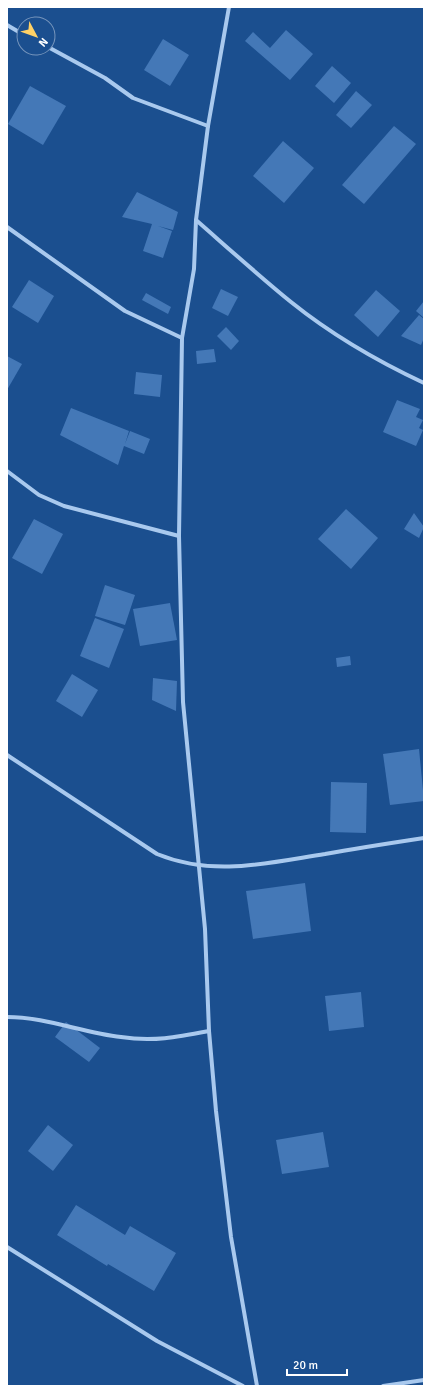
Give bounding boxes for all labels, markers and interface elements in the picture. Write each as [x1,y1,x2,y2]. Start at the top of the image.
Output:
north arrow [16,16,56,56]
text: N [36,35,51,49]
scale bar [287,1351,347,1377]
text: 20 m [293,1358,318,1373]

